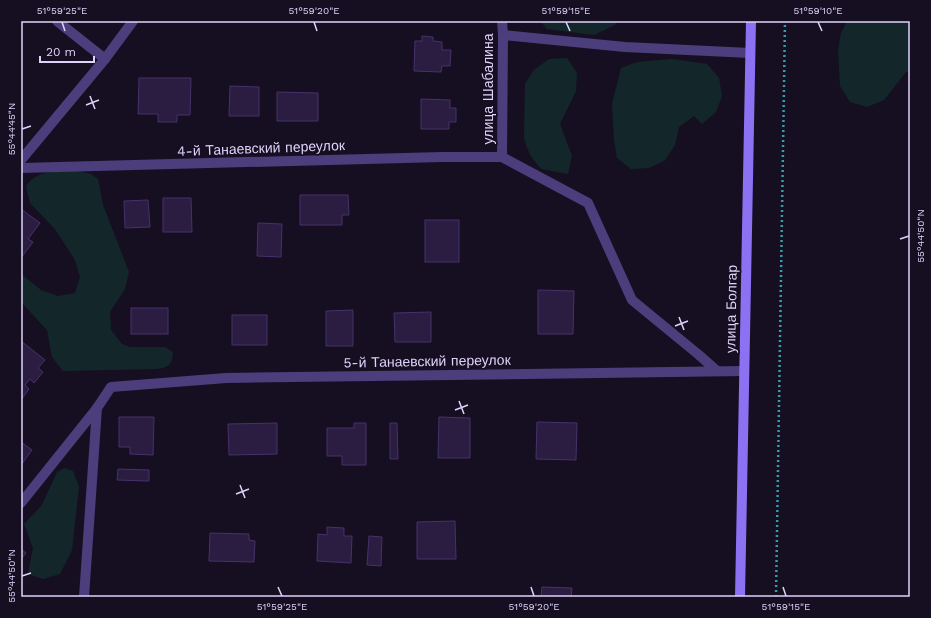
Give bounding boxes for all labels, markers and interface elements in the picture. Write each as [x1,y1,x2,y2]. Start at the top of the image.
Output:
text: 51°59'25"E [37,5,87,16]
text: 51°59'20"E [288,5,340,16]
text: 51°59'15"E [542,5,590,16]
text: 51°59'10"E [793,5,843,16]
street label: улица Шабалина [480,33,496,144]
scale bar [40,38,94,64]
text: 20 m [46,45,76,59]
text: 55°44'45"N [6,103,17,155]
street label: 4-й Танаевский переулок [177,137,346,159]
text: 55°44'50"N [915,209,926,263]
street label: улица Болгар [722,264,740,353]
street label: 5-й Танаевский переулок [343,352,512,370]
text: 55°44'50"N [6,549,17,603]
text: 51°59'25"E [257,601,307,612]
text: 51°59'20"E [508,601,560,612]
text: 51°59'15"E [762,601,810,612]

